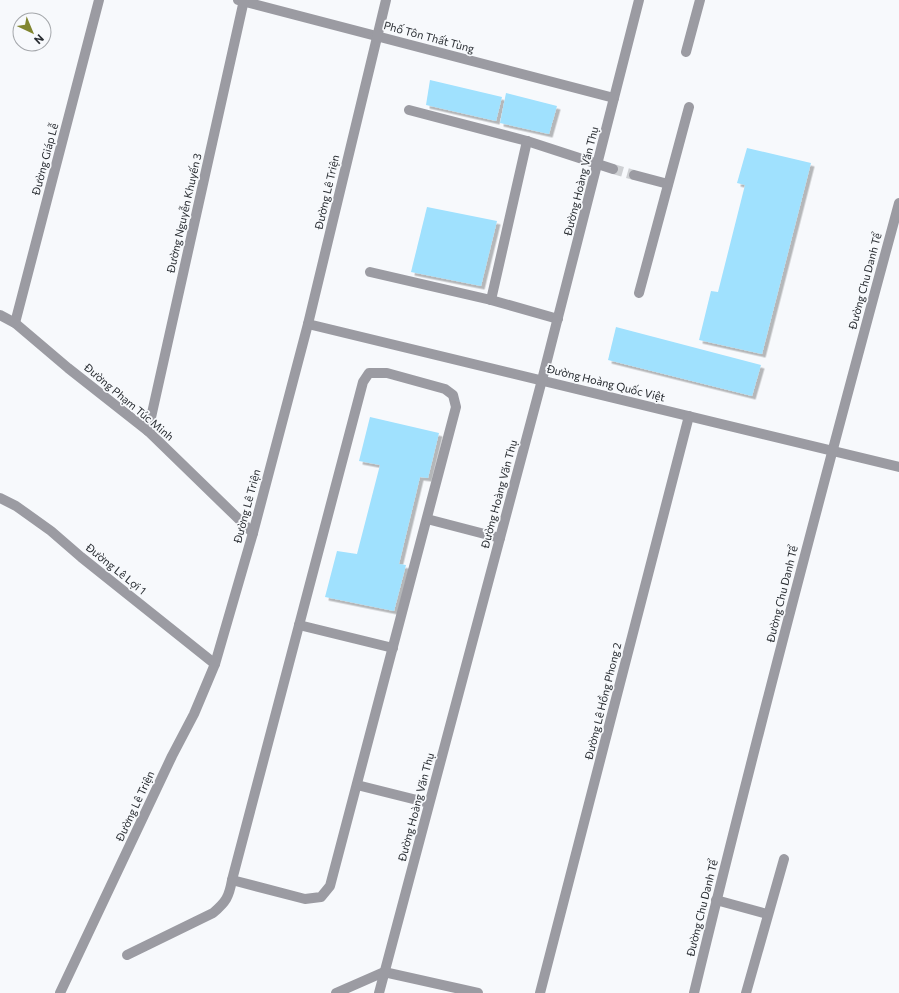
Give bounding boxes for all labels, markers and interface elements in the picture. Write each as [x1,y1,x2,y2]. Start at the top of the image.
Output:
north arrow [12,12,52,52]
street label: Phố Tôn Thất Tùng [382,18,476,55]
text: N [32,32,47,47]
street label: Đường Giáp Lễ [27,121,60,197]
street label: Đường Hoàng Văn Thụ [560,125,600,238]
street label: Đường Nguyễn Khuyến 3 [162,152,204,275]
street label: Đường Lê Triện [311,153,341,231]
street label: Đường Chu Danh Tể [844,230,884,331]
street label: Đường Phạm Túc Minh [81,360,177,443]
street label: Đường Hoàng Quốc Việt [545,361,667,404]
street label: Đường Hoàng Văn Thụ [478,438,519,551]
street label: Đường Lê Triện [230,467,263,545]
street label: Đường Lê Lợi 1 [83,540,149,597]
street label: Đường Chu Danh Tể [762,543,800,644]
street label: Đường Lê Hồng Phong 2 [581,641,623,762]
street label: Đường Hoàng Văn Thụ [395,751,436,864]
street label: Đường Lê Triện [112,769,157,844]
street label: Đường Chu Danh Tể [682,857,720,958]

